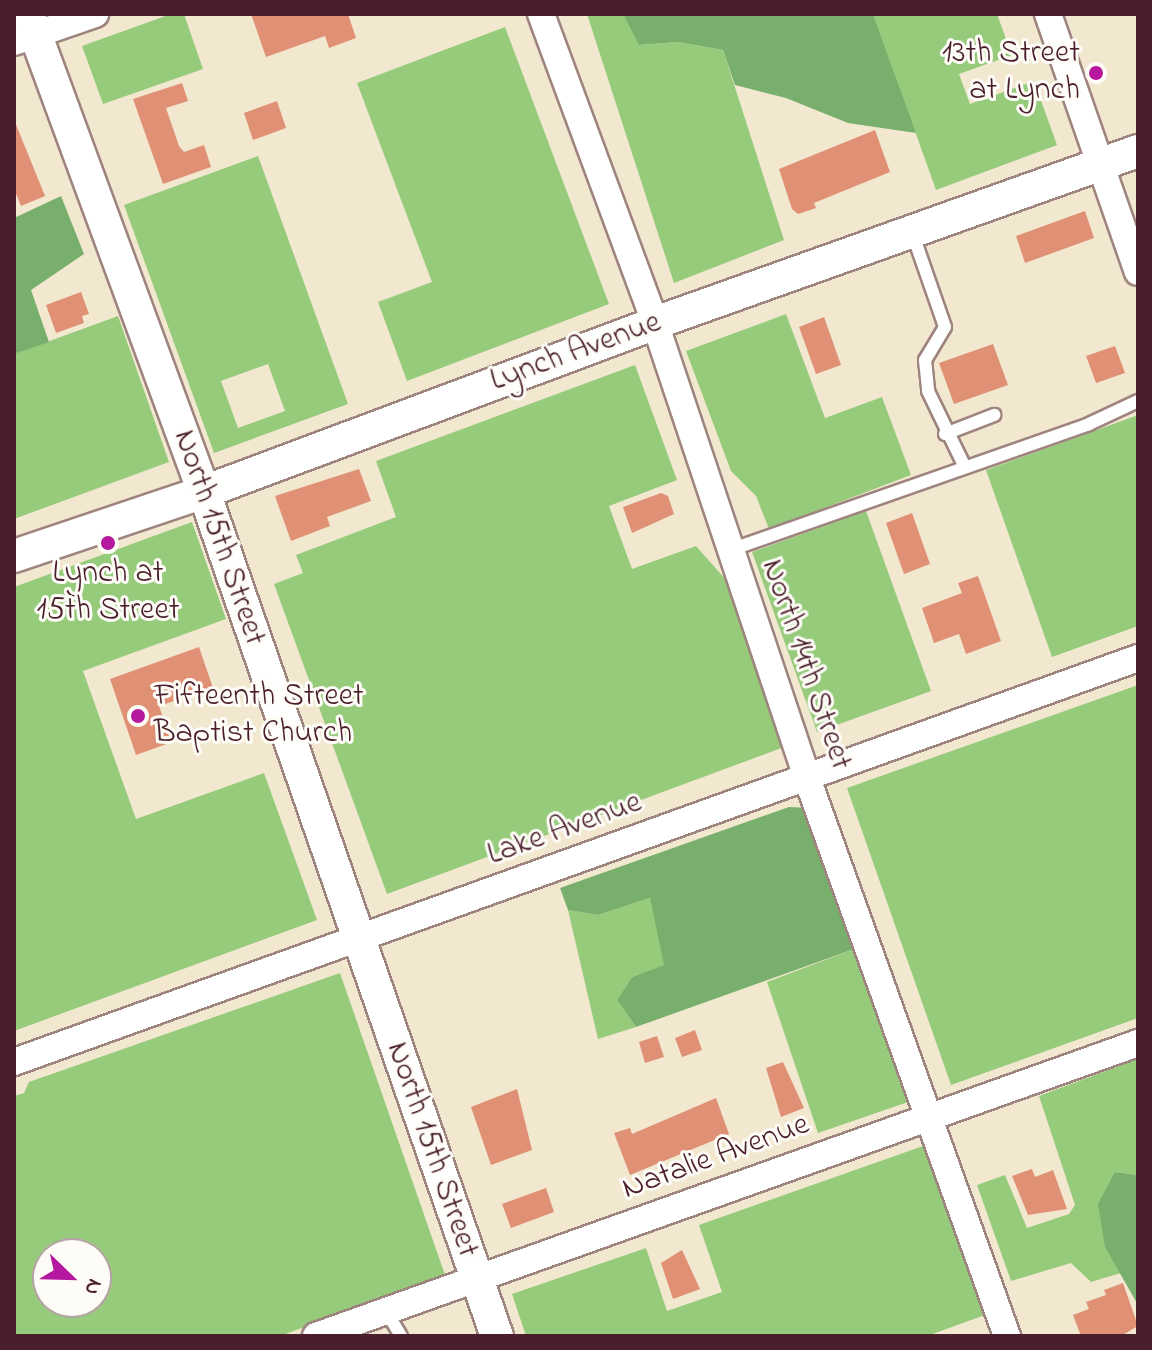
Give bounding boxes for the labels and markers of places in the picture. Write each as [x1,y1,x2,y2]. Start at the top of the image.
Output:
place label: 13th Street at Lynch [942,36,1080,111]
marker: 13th Street at Lynch [1087,64,1105,82]
marker: Lynch at 15th Street [99,534,117,552]
place label: Lynch at 15th Street [36,556,180,631]
place label: Fifteenth Street Baptist Church [154,679,364,754]
marker: Fifteenth Street Baptist Church [129,707,147,725]

